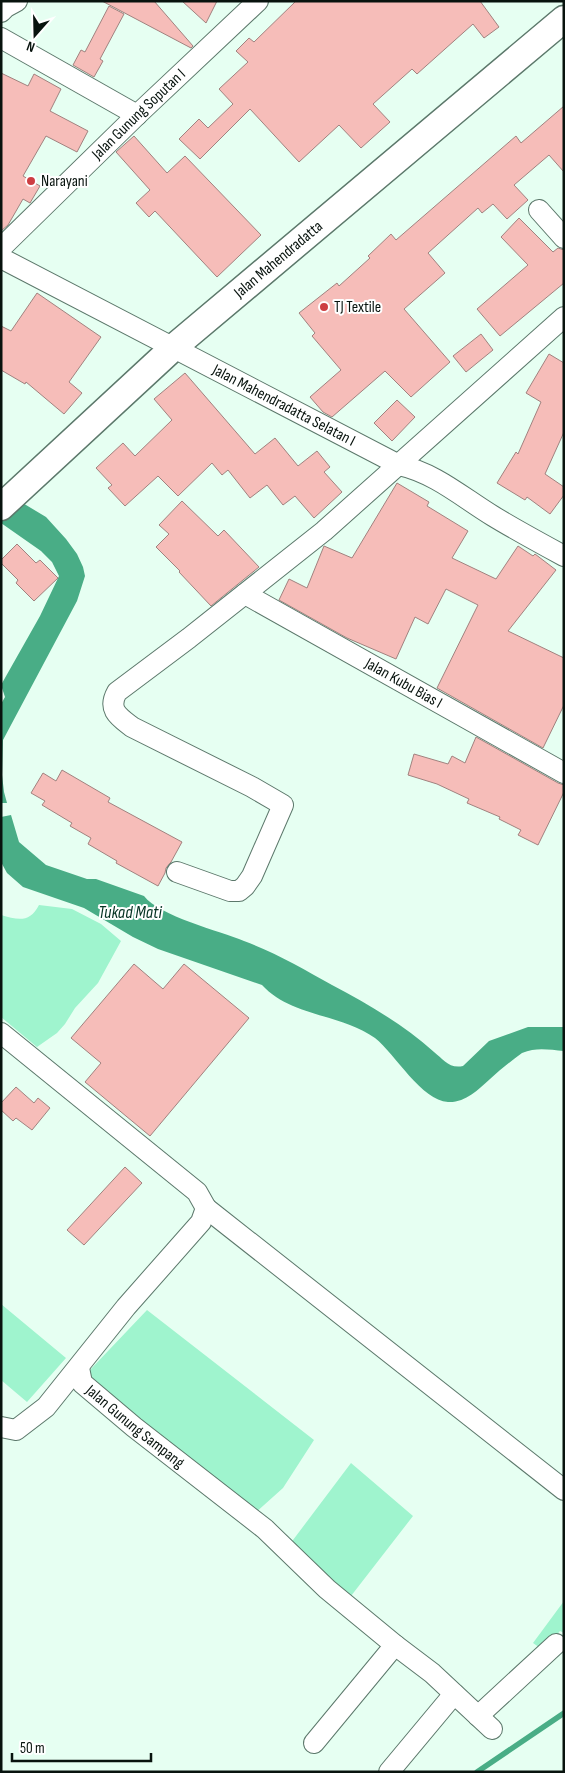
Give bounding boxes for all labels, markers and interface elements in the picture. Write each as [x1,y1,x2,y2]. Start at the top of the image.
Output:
north arrow [10,10,60,60]
text: N [24,37,37,56]
street label: Jalan Gunung Soputan I [87,65,189,164]
place label: Narayani [41,172,88,191]
marker: Narayani [25,175,37,187]
street label: Jalan Mahendradatta [229,217,326,302]
place label: TJ Textile [334,298,381,317]
marker: TJ Textile [318,301,330,313]
street label: Jalan Mahendradatta Selatan I [208,360,359,450]
street label: Jalan Kubu Bias I [361,653,446,712]
water label: Tukad Mati [98,902,163,923]
street label: Jalan Gunung Sampang [81,1380,188,1472]
scale bar [12,1730,151,1762]
text: 50 m [20,1739,45,1758]

